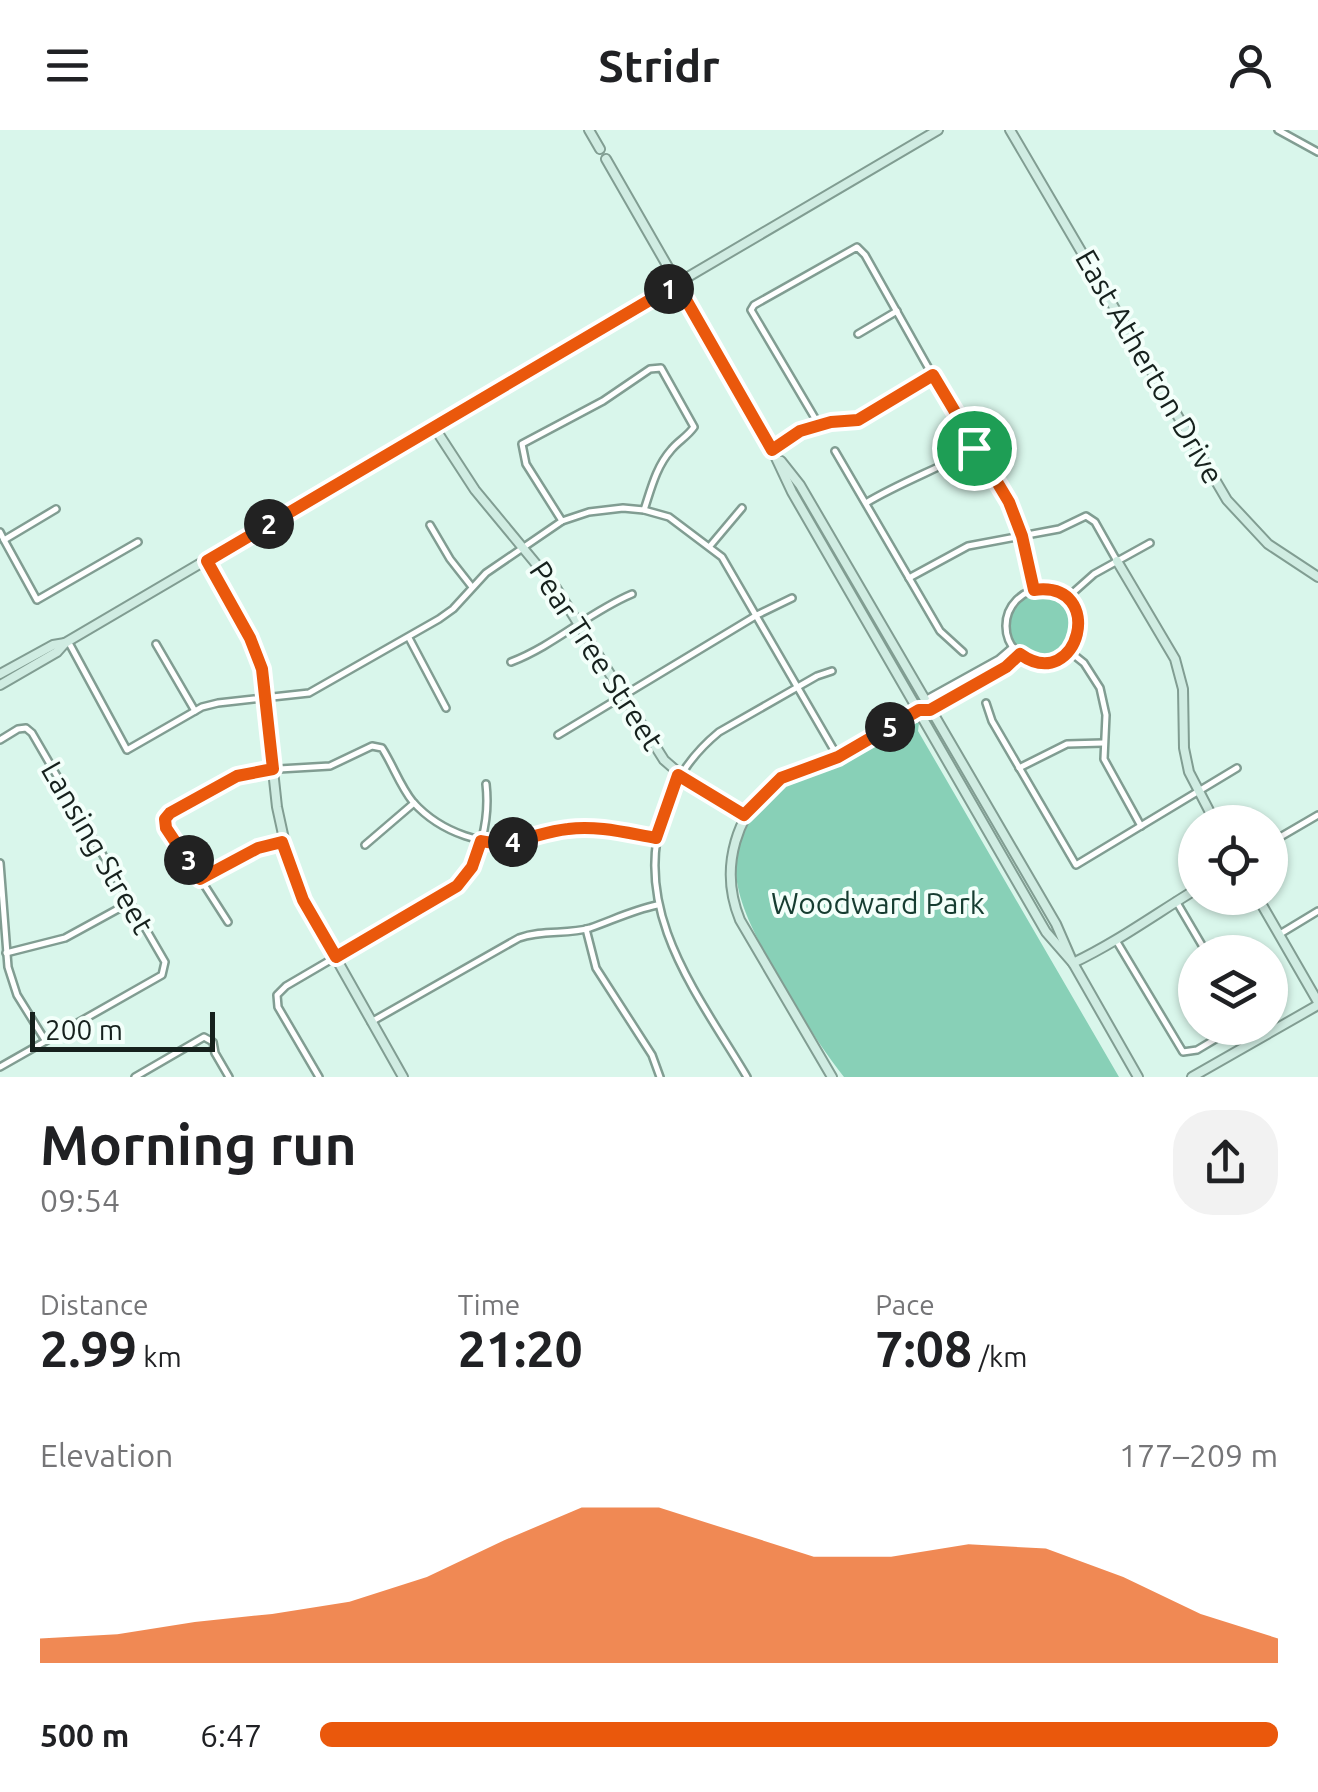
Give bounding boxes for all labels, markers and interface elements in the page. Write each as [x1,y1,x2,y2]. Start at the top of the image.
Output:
icon: menu [40,38,95,93]
icon: person [1223,38,1278,93]
text: Stridr [598,40,720,91]
street label: East Atherton Drive [1069,243,1231,490]
pin: 1 [644,264,694,314]
text: 1 [661,273,677,304]
pin [932,406,1017,491]
icon: arrive [947,421,1002,476]
pin: 2 [244,499,294,549]
text: 2 [261,508,277,539]
street label: Pear Tree Street [523,555,671,756]
pin: 5 [865,702,915,752]
text: 5 [882,711,898,742]
street label: Lansing Street [35,755,161,940]
map controls [1178,805,1288,1045]
button: locate [1178,805,1288,915]
pin: 4 [488,817,538,867]
text: 4 [505,826,521,857]
pin: 3 [164,835,214,885]
text: 3 [181,844,197,875]
park label: Woodward Park [771,886,985,920]
button: layers [1178,935,1288,1045]
scale bar [30,1007,215,1051]
text: 200 m [45,1014,123,1045]
button: share [1173,1110,1278,1215]
text: Morning run [40,1114,357,1175]
text: 09:54 [40,1182,120,1218]
text: Distance [40,1289,148,1320]
text: Time [458,1289,520,1320]
text: Pace [875,1289,935,1320]
text: 2.99 [40,1320,137,1376]
text: 21:20 [458,1320,583,1376]
text: 7:08 [875,1320,972,1376]
text: km [137,1341,182,1372]
text: /km [972,1341,1027,1372]
text: Elevation [40,1437,173,1473]
text: 177–209 m [1119,1437,1278,1473]
text: 500 m [40,1717,129,1753]
text: 6:47 [200,1717,262,1753]

